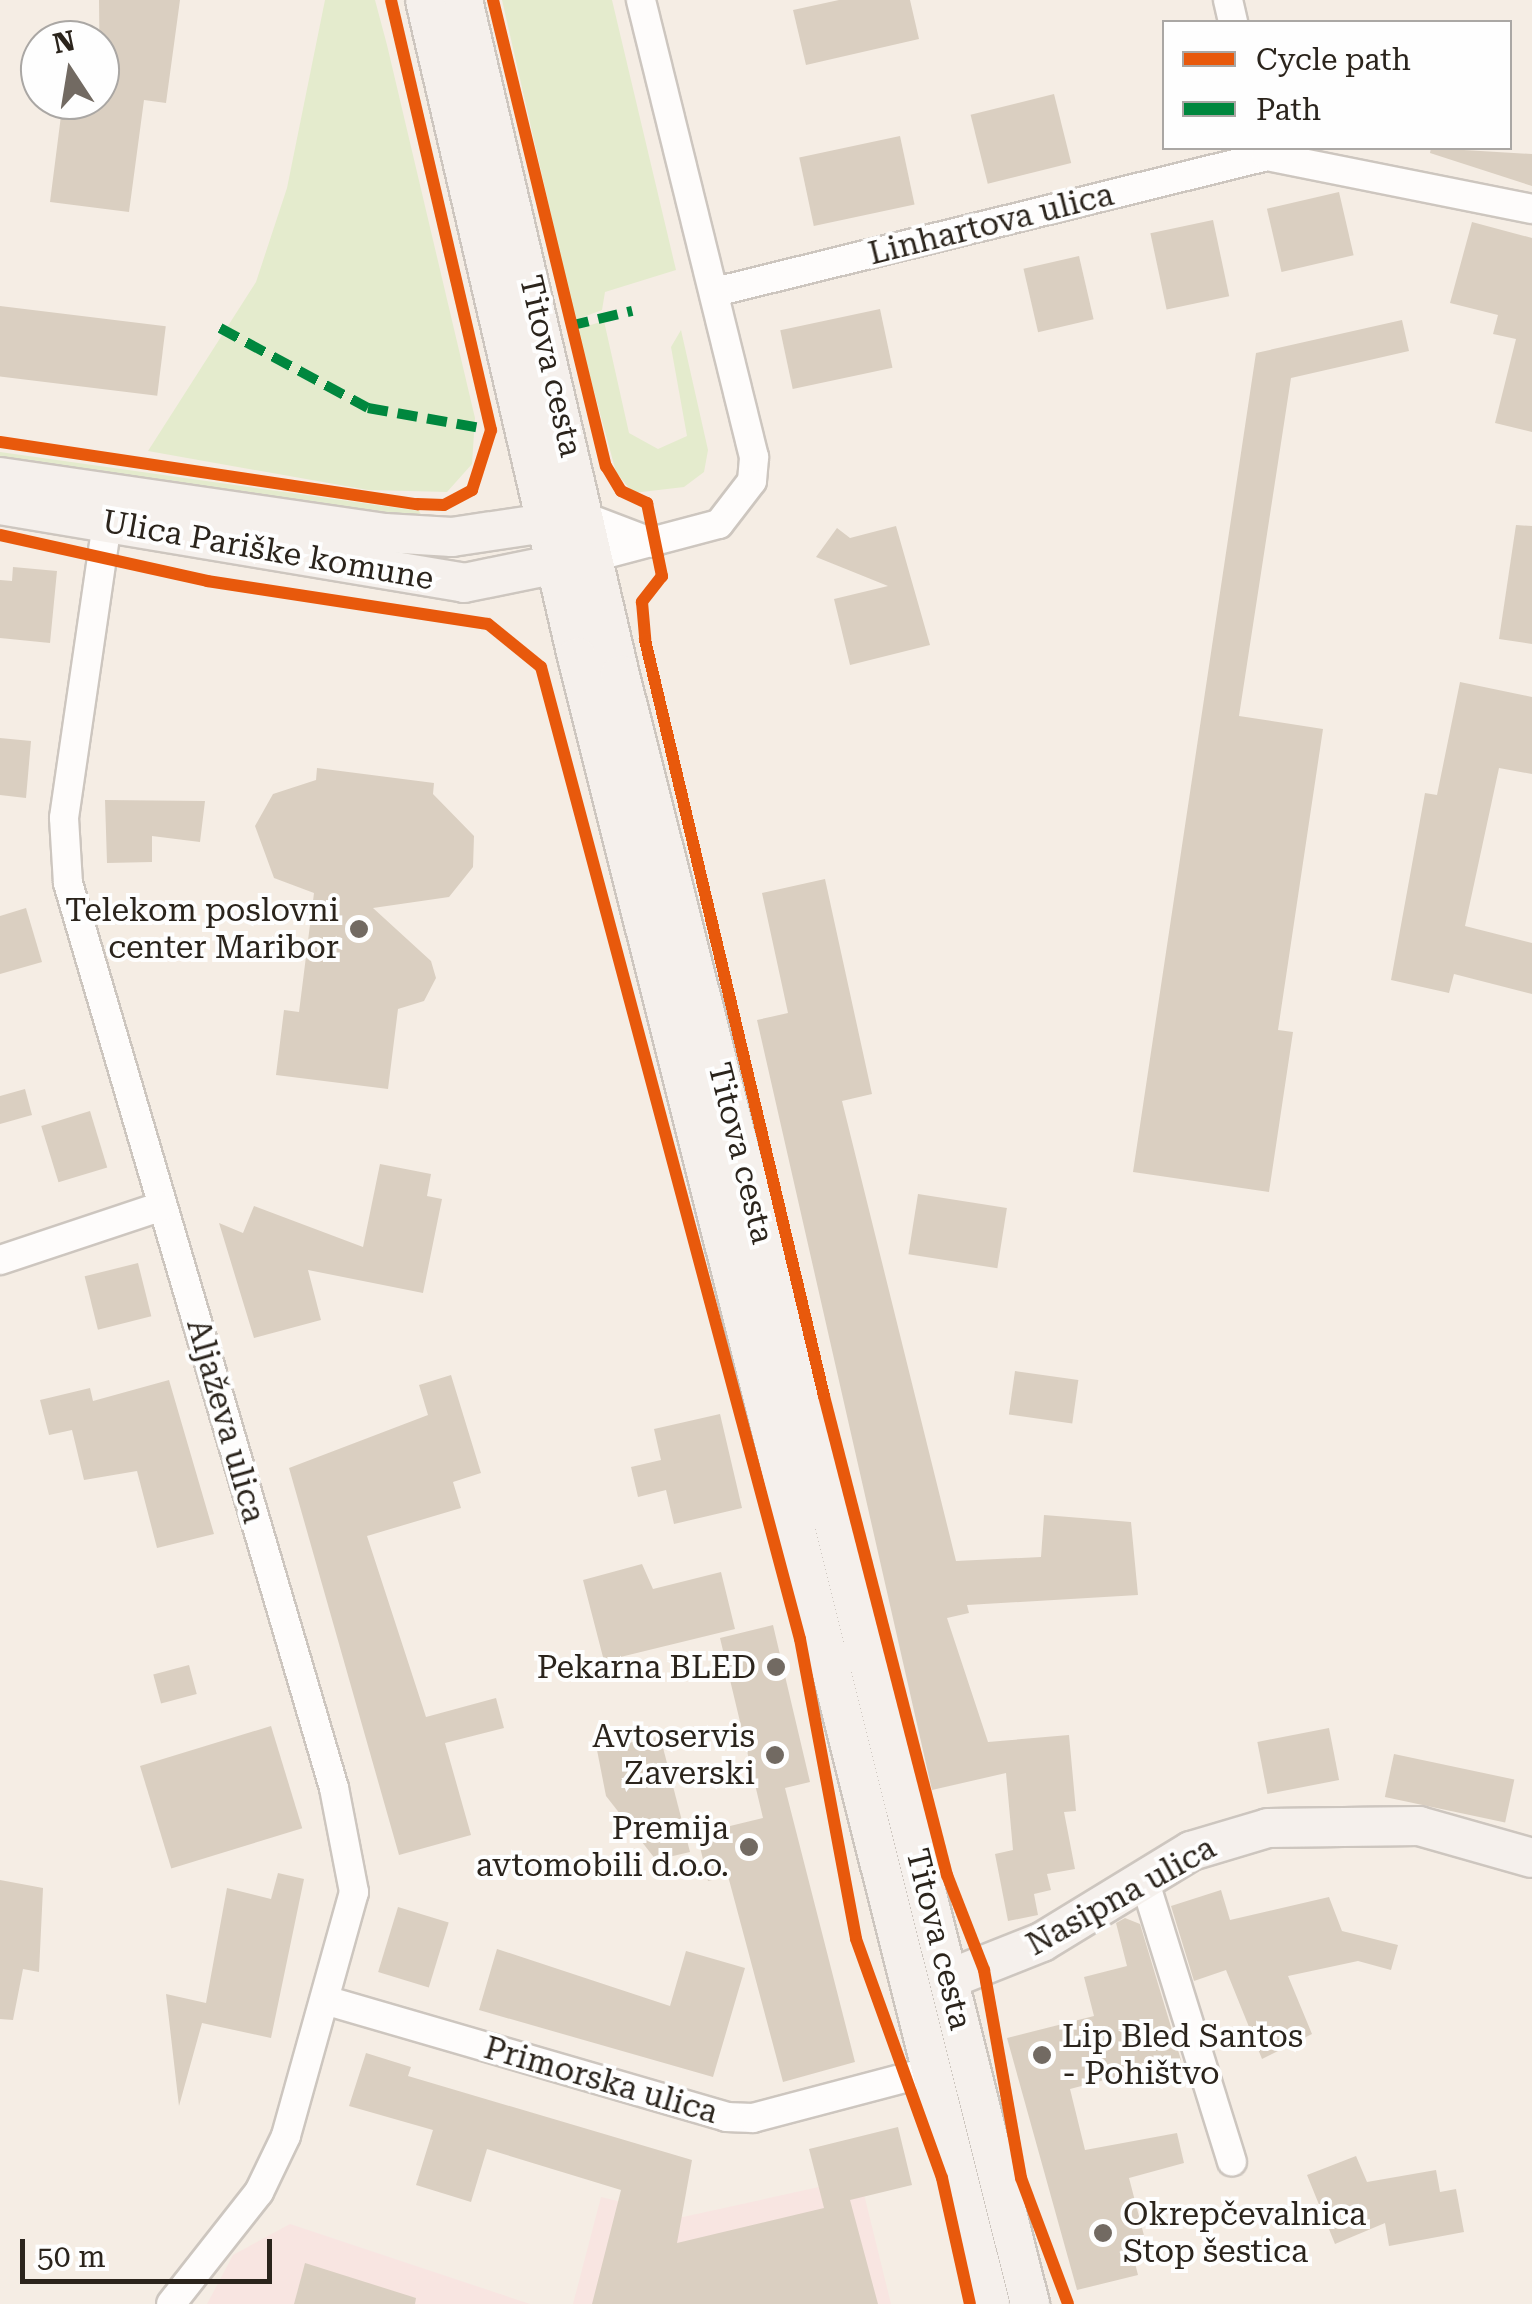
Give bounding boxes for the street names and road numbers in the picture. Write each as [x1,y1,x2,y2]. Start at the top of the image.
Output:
street label: Linhartova ulica [865,175,1117,273]
street label: Titova cesta [511,271,591,461]
street label: Ulica Pariške komune [99,502,437,598]
street label: Titova cesta [700,1058,782,1248]
street label: Aljaževa ulica [179,1315,273,1527]
street label: Nasipna ulica [1020,1828,1222,1964]
street label: Titova cesta [898,1844,980,2034]
street label: Primorska ulica [480,2028,722,2132]

